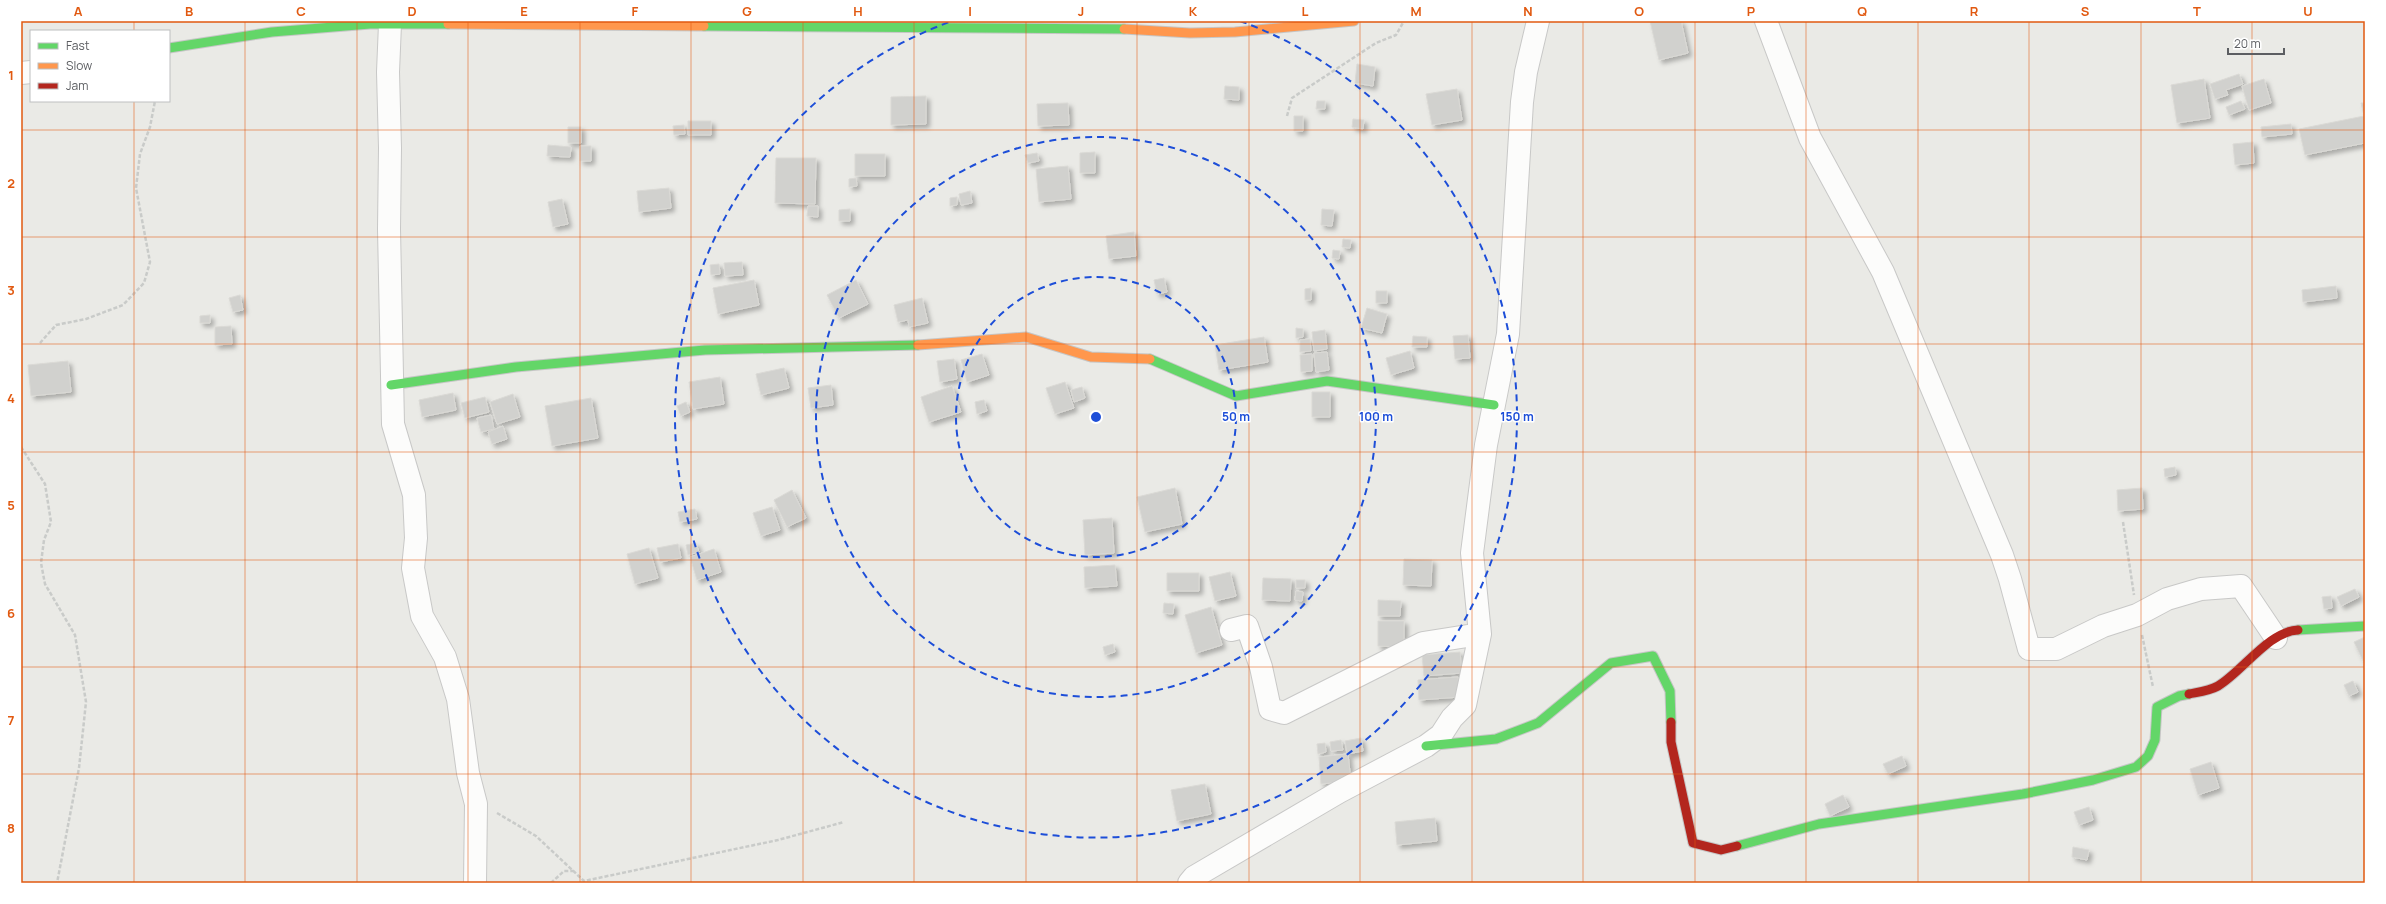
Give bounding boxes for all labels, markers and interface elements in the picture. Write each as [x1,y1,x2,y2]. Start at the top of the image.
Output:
text: A [74,2,83,20]
text: B [185,2,193,20]
text: C [296,2,306,20]
text: D [407,2,417,20]
text: E [520,2,528,20]
text: F [632,2,639,20]
text: G [742,2,752,20]
text: H [853,2,863,20]
text: I [968,2,972,20]
text: J [1078,2,1084,20]
text: K [1189,2,1198,20]
text: L [1302,2,1309,20]
text: M [1410,2,1422,20]
text: N [1523,2,1533,20]
text: O [1634,2,1644,20]
text: P [1747,2,1755,20]
text: Q [1857,2,1867,20]
text: R [1970,2,1979,20]
text: S [2081,2,2090,20]
text: T [2193,2,2201,20]
text: U [2303,2,2313,20]
legend [30,30,170,102]
scale bar [2228,30,2284,56]
text: 20 m [2234,35,2261,52]
text: Fast [66,37,90,54]
text: Slow [66,57,92,74]
text: 1 [8,66,14,84]
text: Jam [66,77,88,94]
text: 2 [7,174,15,192]
text: 3 [7,281,15,299]
text: 4 [7,389,15,407]
text: 50 m [1222,408,1250,425]
text: 100 m [1359,408,1393,425]
text: 150 m [1500,408,1534,425]
centre of rings [1089,410,1103,424]
text: 5 [7,496,15,514]
text: 6 [7,604,15,622]
text: 7 [8,711,15,729]
text: 8 [7,819,15,837]

